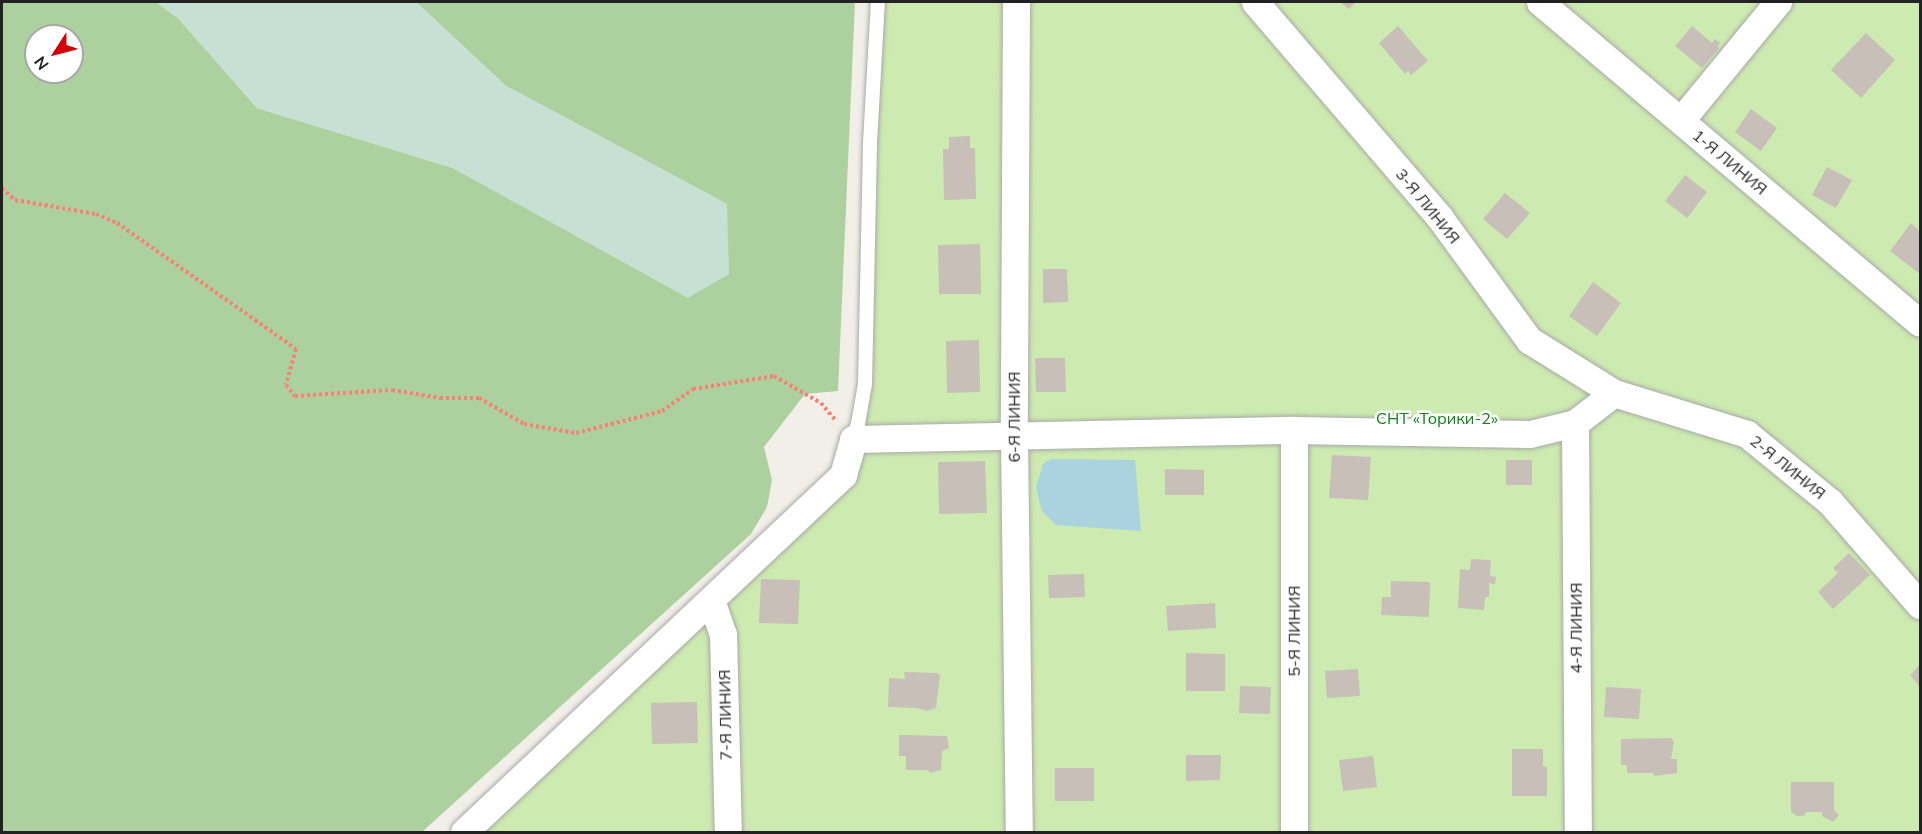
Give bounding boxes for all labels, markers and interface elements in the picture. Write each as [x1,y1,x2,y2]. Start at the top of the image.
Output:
north arrow [24,24,84,84]
text: N [29,53,53,74]
street label: 1-Я ЛИНИЯ [1689,125,1771,199]
street label: 3-Я ЛИНИЯ [1392,165,1464,247]
street label: 6-Я ЛИНИЯ [1004,372,1024,462]
park label: СНТ «Торики-2» [1376,408,1498,428]
street label: 2-Я ЛИНИЯ [1747,431,1829,503]
street label: 4-Я ЛИНИЯ [1566,583,1586,673]
street label: 5-Я ЛИНИЯ [1284,586,1304,676]
street label: 7-Я ЛИНИЯ [715,669,735,761]

